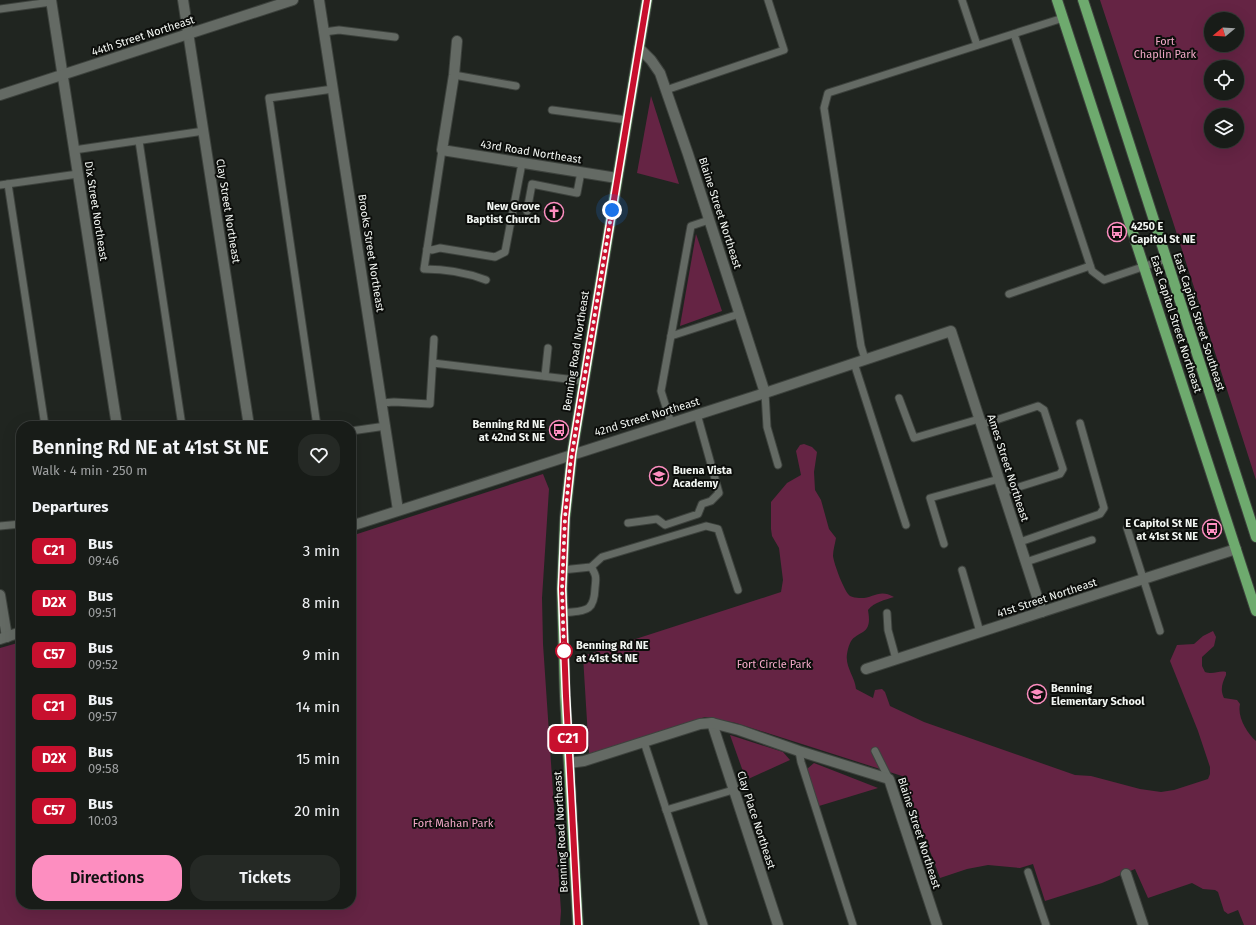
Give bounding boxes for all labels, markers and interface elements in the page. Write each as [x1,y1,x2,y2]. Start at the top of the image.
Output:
north arrow [1204,12,1244,52]
map controls [1204,12,1244,148]
street label: 44th Street Northeast [90,13,196,59]
park label: Fort Chaplin Park [1134,35,1197,61]
button: locate [1204,60,1244,100]
button: layers [1204,108,1244,148]
street label: 43rd Road Northeast [479,138,583,166]
street label: Blaine Street Northeast [696,156,744,270]
street label: Clay Street Northeast [213,158,243,264]
street label: Dix Street Northeast [82,160,110,262]
street label: Brooks Street Northeast [355,193,387,313]
place label: New Grove Baptist Church [467,200,540,226]
your location [602,200,622,220]
church icon: New Grove Baptist Church [543,201,565,223]
place label: 4250 E Capitol St NE [1131,220,1196,246]
bus stop icon: 4250 E Capitol St NE [1106,221,1128,243]
street label: East Capitol Street Southeast [1170,251,1228,393]
street label: East Capitol Street Northeast [1148,254,1204,394]
street label: Benning Road Northeast [560,290,592,412]
street label: 42nd Street Northeast [593,395,701,439]
street label: Ames Street Northeast [985,413,1031,523]
place label: Benning Rd NE at 42nd St NE [472,418,545,444]
bus stop icon: Benning Rd NE at 42nd St NE [548,419,570,441]
button: heart [298,434,340,476]
text: Benning Rd NE at 41st St NE [32,436,269,459]
text: Walk · 4 min · 250 m [32,463,147,478]
place label: Buena Vista Academy [672,464,732,490]
school or university icon: Buena Vista Academy [648,465,670,487]
text: Departures [32,498,109,516]
place label: E Capitol St NE at 41st St NE [1125,517,1198,543]
bus stop icon: E Capitol St NE at 41st St NE [1201,518,1223,540]
text: Bus [88,535,113,553]
text: C21 [43,542,65,559]
text: 3 min [303,542,340,560]
text: 09:46 [88,553,119,568]
street label: 41st Street Northeast [995,576,1099,620]
text: Bus [88,587,113,605]
text: D2X [42,594,66,611]
text: 8 min [302,594,340,612]
text: 09:51 [88,605,117,620]
text: Bus [88,639,113,657]
place label: Benning Rd NE at 41st St NE [576,639,649,665]
marker: Benning Rd NE at 41st St NE [555,642,573,660]
text: C57 [43,646,65,663]
text: 9 min [302,646,340,664]
text: 09:52 [88,657,118,672]
park label: Fort Circle Park [737,658,812,671]
place label: Benning Elementary School [1051,682,1145,708]
school or university icon: Benning Elementary School [1026,683,1048,705]
text: Bus [88,691,113,709]
text: C21 [43,698,65,715]
text: 14 min [296,698,340,716]
text: 09:57 [88,709,117,724]
line badge: C21 [545,726,591,752]
text: C21 [557,730,579,747]
text: Bus [88,743,113,761]
text: D2X [42,750,66,767]
text: 15 min [296,750,340,768]
text: 09:58 [88,761,119,776]
street label: Clay Place Northeast [734,769,778,871]
street label: Benning Road Northeast [551,771,571,893]
street label: Blaine Street Northeast [895,776,943,890]
text: Bus [88,795,113,813]
text: C57 [43,802,65,819]
text: 20 min [294,802,340,820]
text: 10:03 [88,813,118,828]
park label: Fort Mahan Park [413,817,494,830]
button: Directions [32,855,182,901]
button: Tickets [190,855,340,901]

